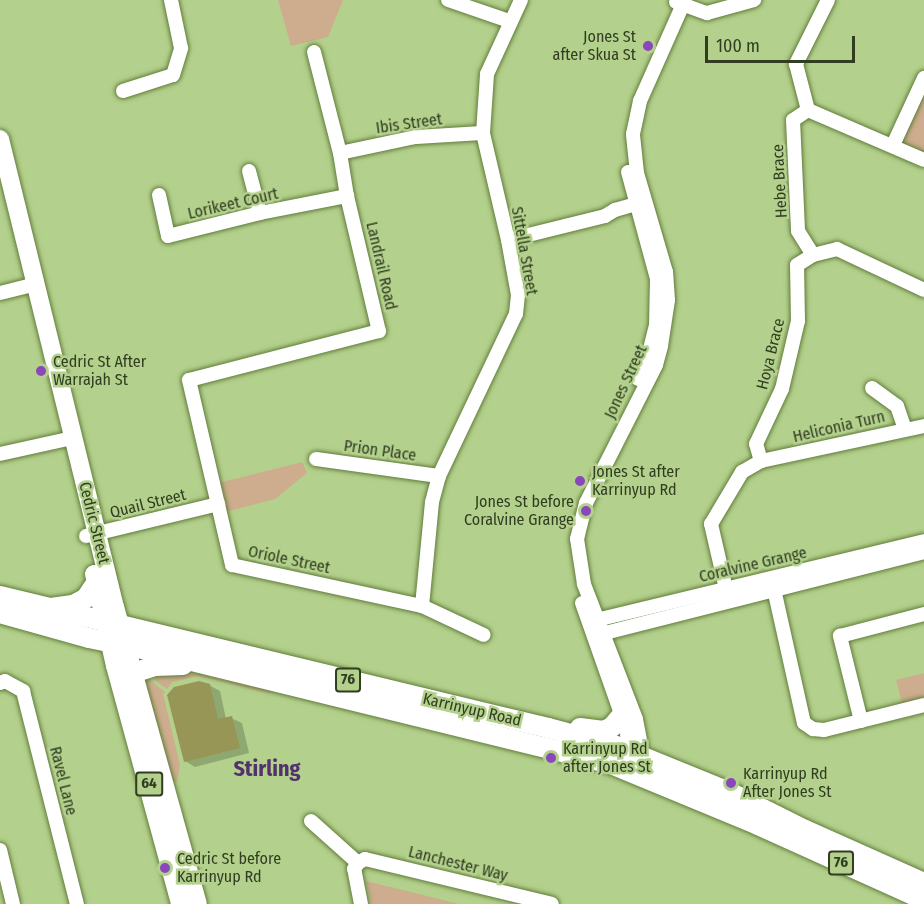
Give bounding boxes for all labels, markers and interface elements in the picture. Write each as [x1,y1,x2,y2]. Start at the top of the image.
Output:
scale bar [708,24,858,62]
place label: Jones St after Skua St [553,27,636,65]
text: 100 m [716,35,760,57]
marker: Jones St after Skua St [641,39,655,53]
street label: Ibis Street [375,110,443,138]
street label: Hebe Brace [768,144,792,218]
street label: Lorikeet Court [186,184,280,224]
street label: Sittella Street [507,205,541,297]
street label: Landrail Road [362,220,400,312]
street label: Hoya Brace [753,316,789,392]
street label: Jones Street [601,342,651,422]
place label: Cedric St After Warrajah St [53,352,146,390]
marker: Cedric St After Warrajah St [34,364,48,378]
street label: Heliconia Turn [791,407,887,447]
street label: Prion Place [343,436,417,466]
place label: Jones St after Karrinyup Rd [592,462,680,500]
marker: Jones St after Karrinyup Rd [573,474,587,488]
street label: Cedric Street [75,480,113,566]
street label: Quail Street [108,485,188,523]
place label: Jones St before Coralvine Grange [464,492,574,530]
marker: Jones St before Coralvine Grange [579,504,593,518]
street label: Oriole Street [246,542,332,578]
street label: Coralvine Grange [697,543,809,587]
road number: 76 [334,668,362,692]
street label: Karrinyup Road [421,689,523,731]
place label: Karrinyup Rd after Jones St [563,739,651,777]
street label: Ravel Lane [45,745,81,817]
marker: Karrinyup Rd after Jones St [544,751,558,765]
district label: Stirling [233,756,301,782]
place label: Karrinyup Rd After Jones St [743,764,831,802]
road number: 64 [134,772,164,796]
marker: Karrinyup Rd After Jones St [724,776,738,790]
street label: Lanchester Way [406,842,510,886]
place label: Cedric St before Karrinyup Rd [177,849,281,887]
road number: 76 [828,851,854,875]
marker: Cedric St before Karrinyup Rd [158,861,172,875]

